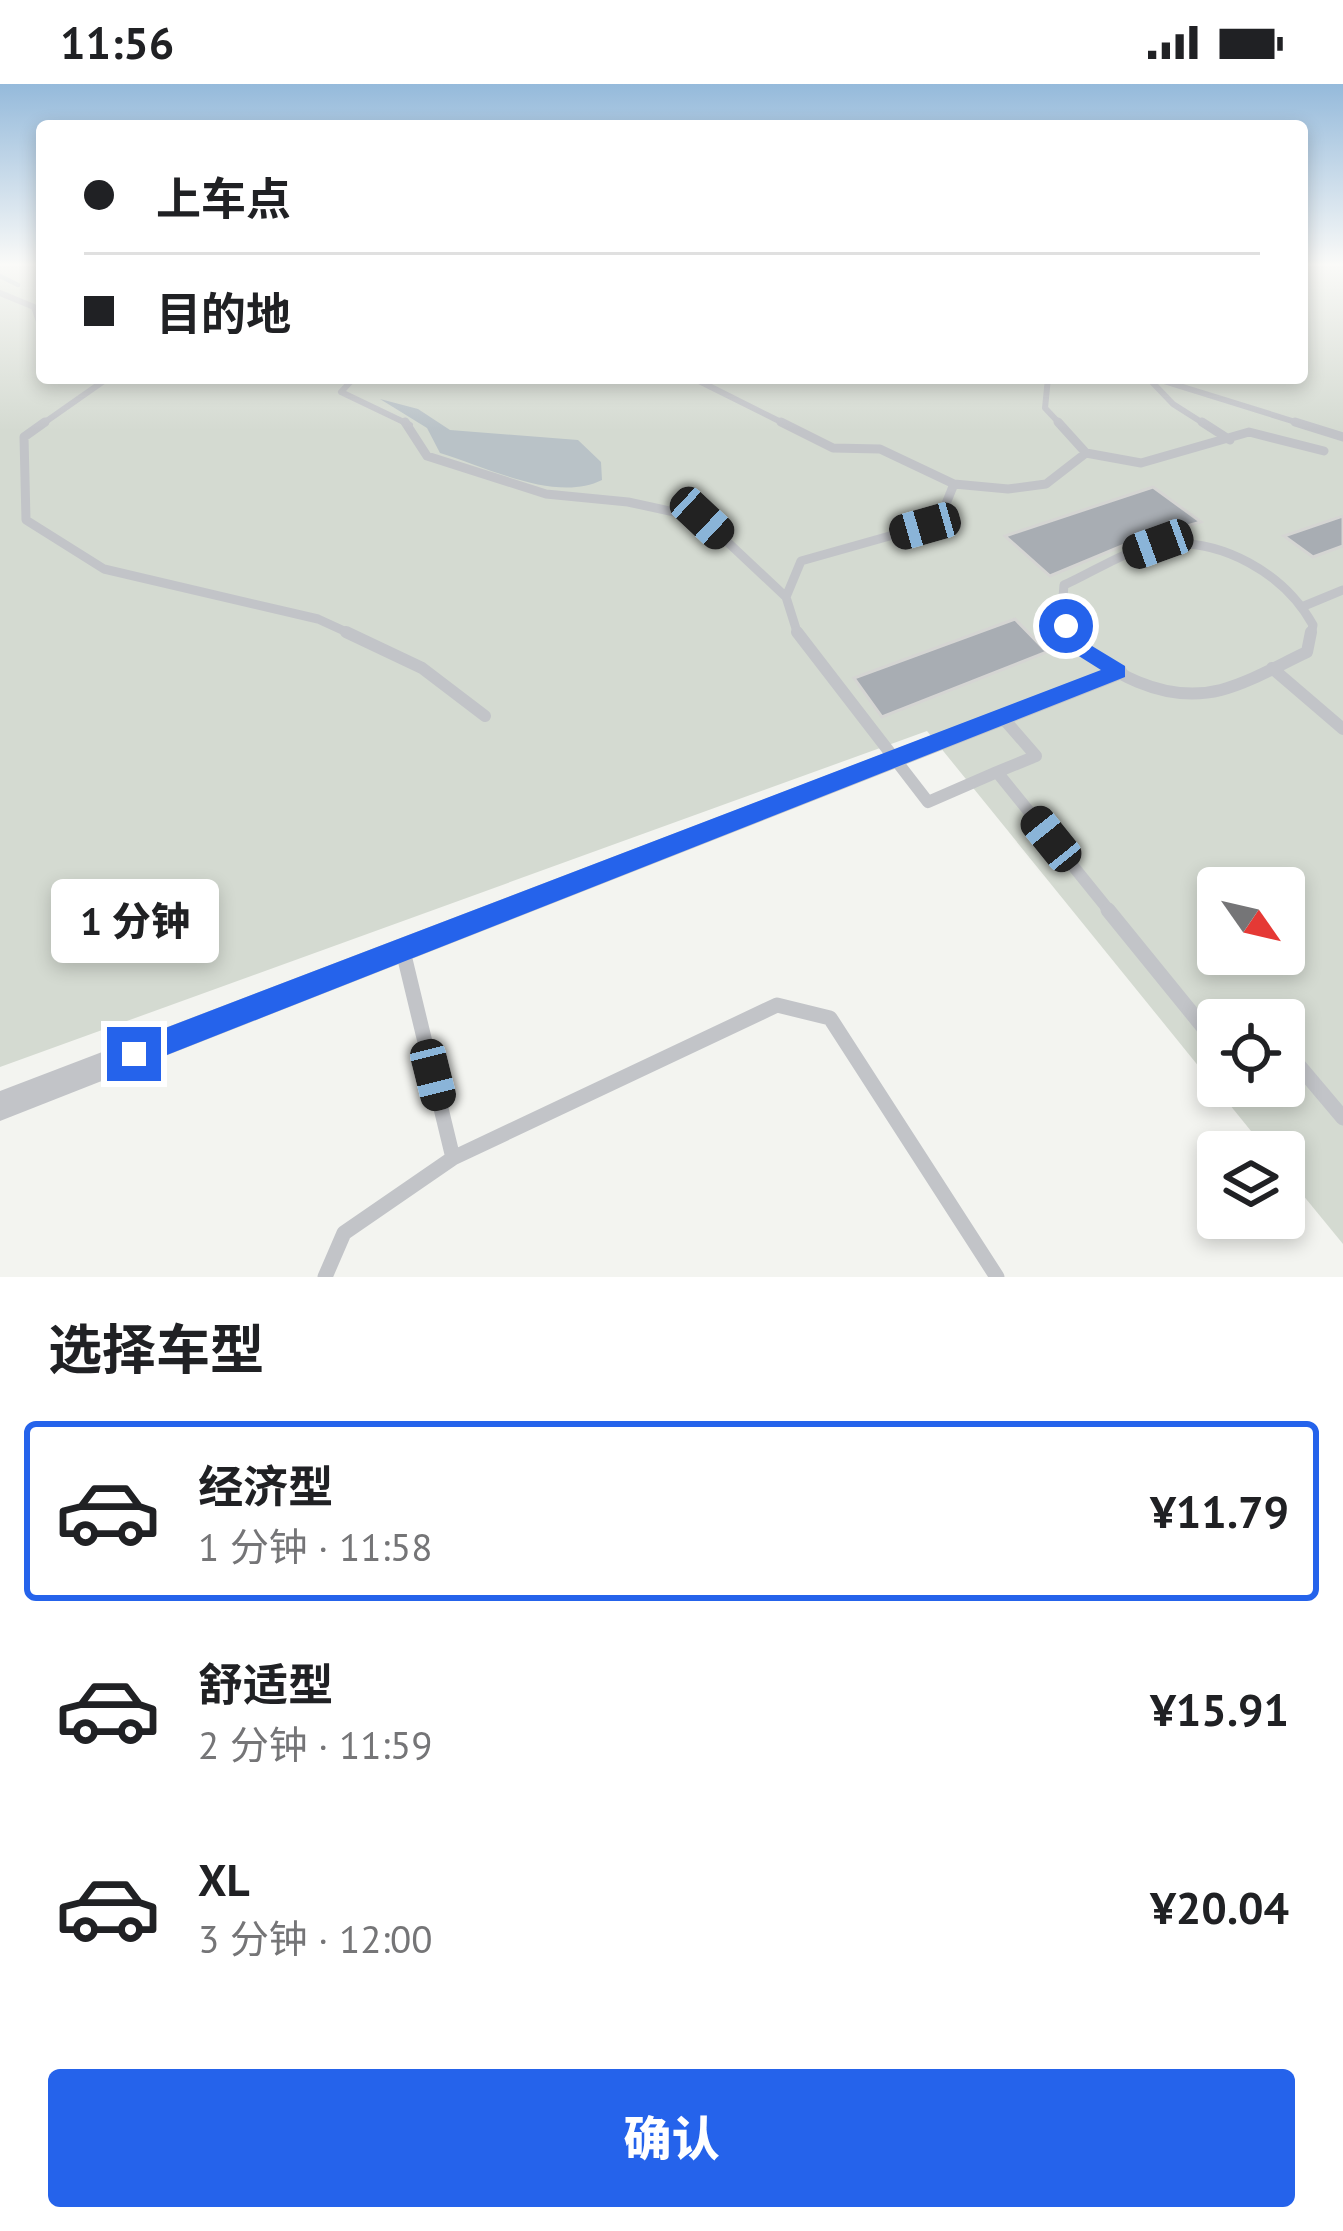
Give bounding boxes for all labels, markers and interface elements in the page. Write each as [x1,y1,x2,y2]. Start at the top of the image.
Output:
text: 11:56 [60,13,174,71]
text: 上车点 [156,169,291,227]
text: 目的地 [156,284,291,342]
car [663,480,741,556]
car [885,499,965,553]
car [1118,515,1198,573]
route start [1039,599,1093,653]
car [1014,800,1088,878]
north arrow [1197,867,1305,975]
map controls [1197,867,1305,1239]
callout: 1 分钟 [50,880,218,964]
text: 1 分钟 [80,895,190,946]
button: locate [1197,999,1305,1107]
route end [107,1027,161,1081]
car [407,1036,459,1114]
button: layers [1197,1131,1305,1239]
text: 选择车型 [48,1314,264,1384]
icon: car [54,1457,162,1565]
text: 经济型 [198,1457,333,1515]
text: ¥11.79 [1150,1482,1289,1540]
text: 1 分钟 · 11:58 [198,1521,432,1572]
icon: car [54,1655,162,1763]
text: 舒适型 [198,1655,333,1713]
text: ¥15.91 [1150,1680,1289,1738]
text: 2 分钟 · 11:59 [198,1719,432,1770]
text: XL [198,1850,250,1908]
icon: car [54,1853,162,1961]
text: ¥20.04 [1150,1878,1289,1936]
text: 3 分钟 · 12:00 [198,1913,432,1964]
button: 确认 [48,2069,1295,2207]

